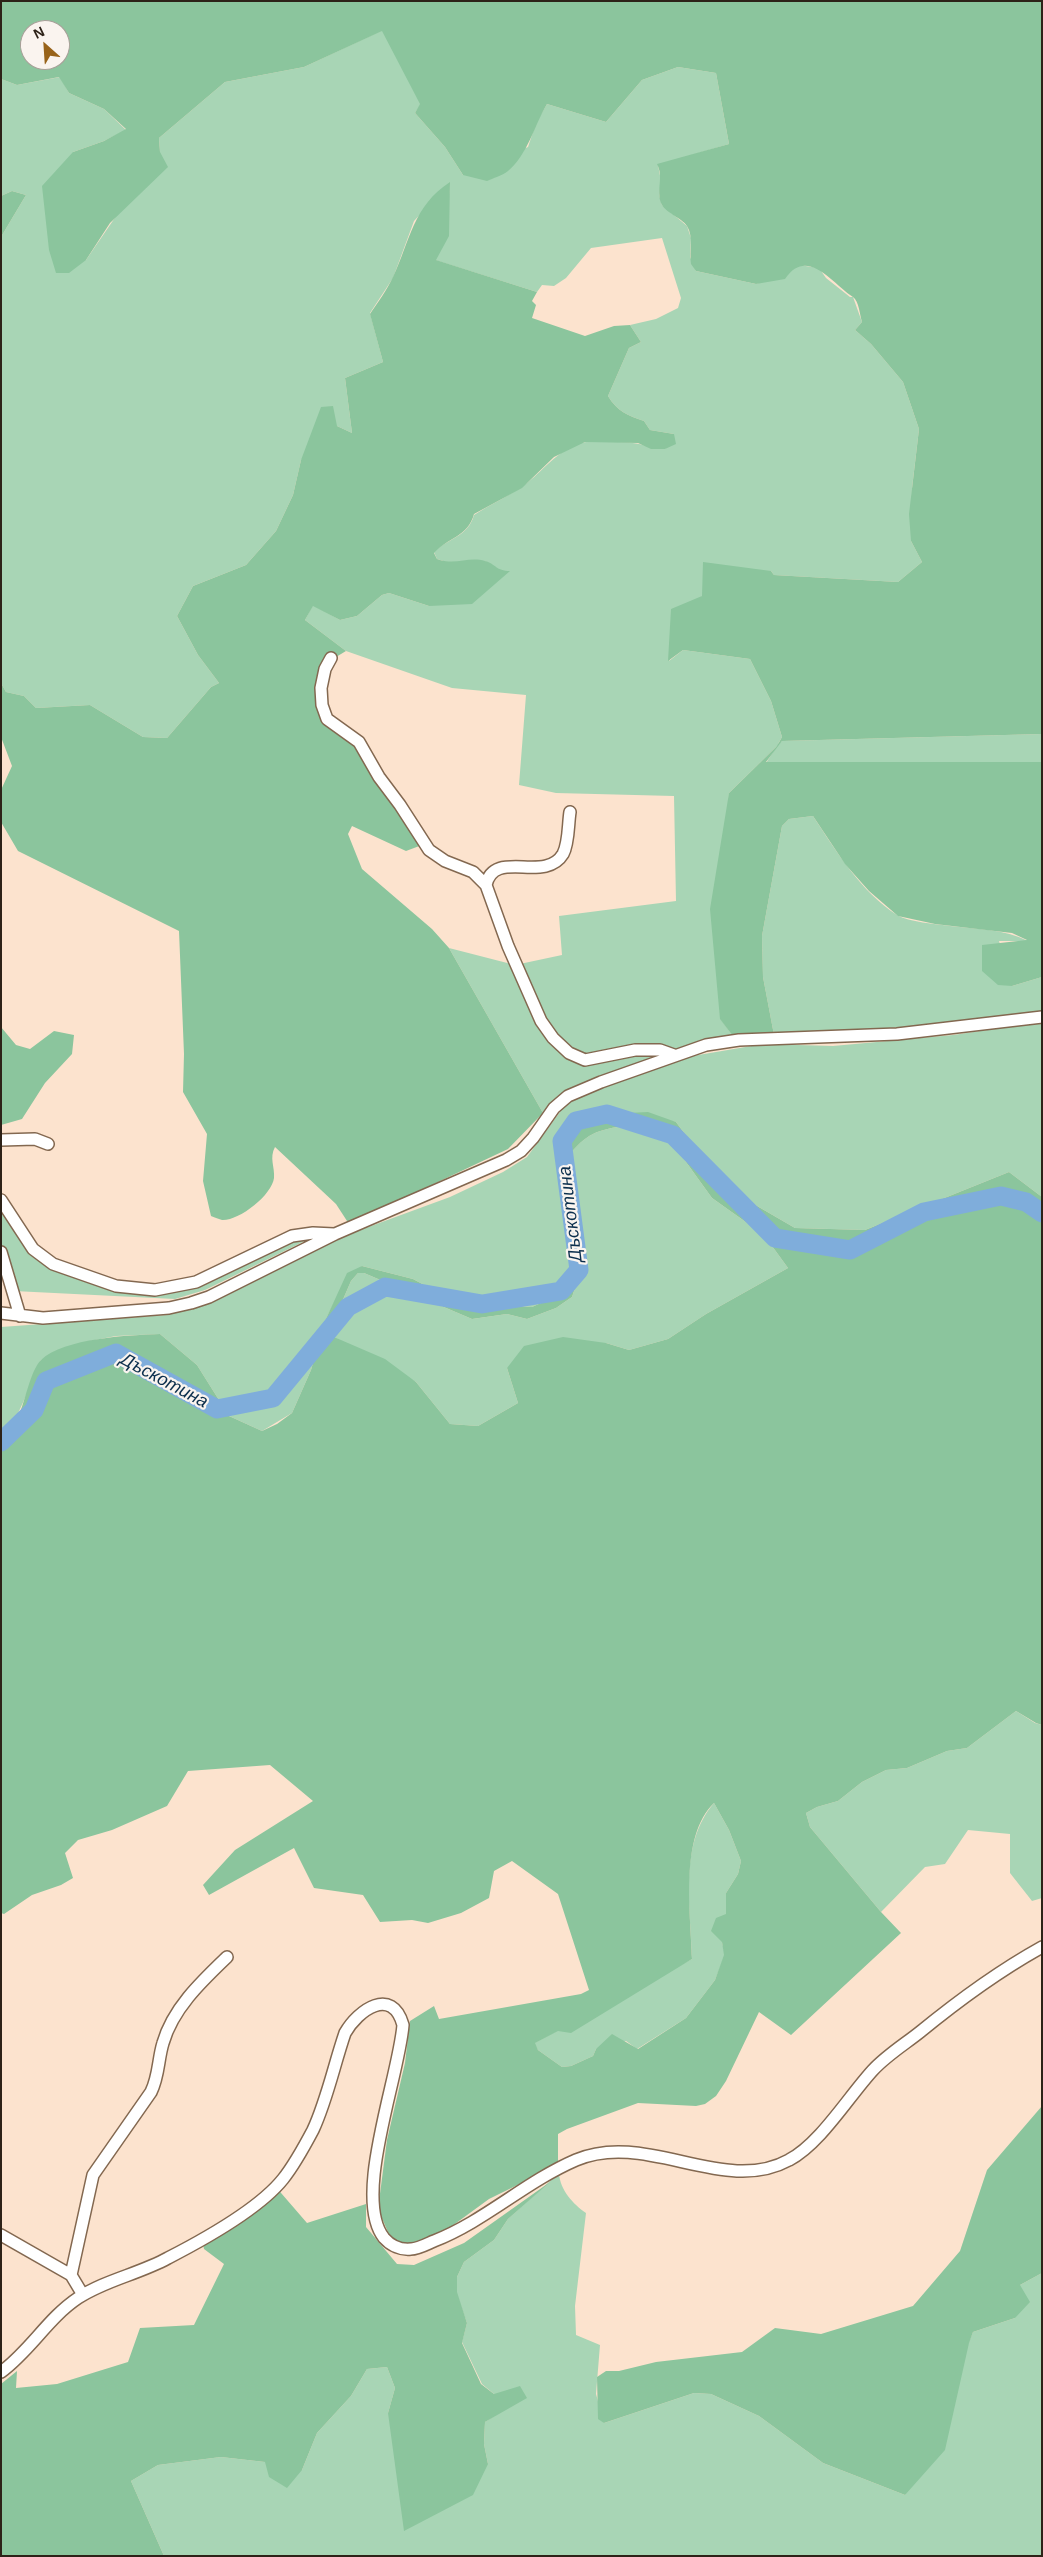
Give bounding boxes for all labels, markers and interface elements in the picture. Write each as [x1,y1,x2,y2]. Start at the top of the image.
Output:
north arrow [20,20,70,70]
text: N [31,23,47,42]
water label: Дъскотина [554,1165,588,1263]
water label: Дъскотина [116,1349,212,1413]

